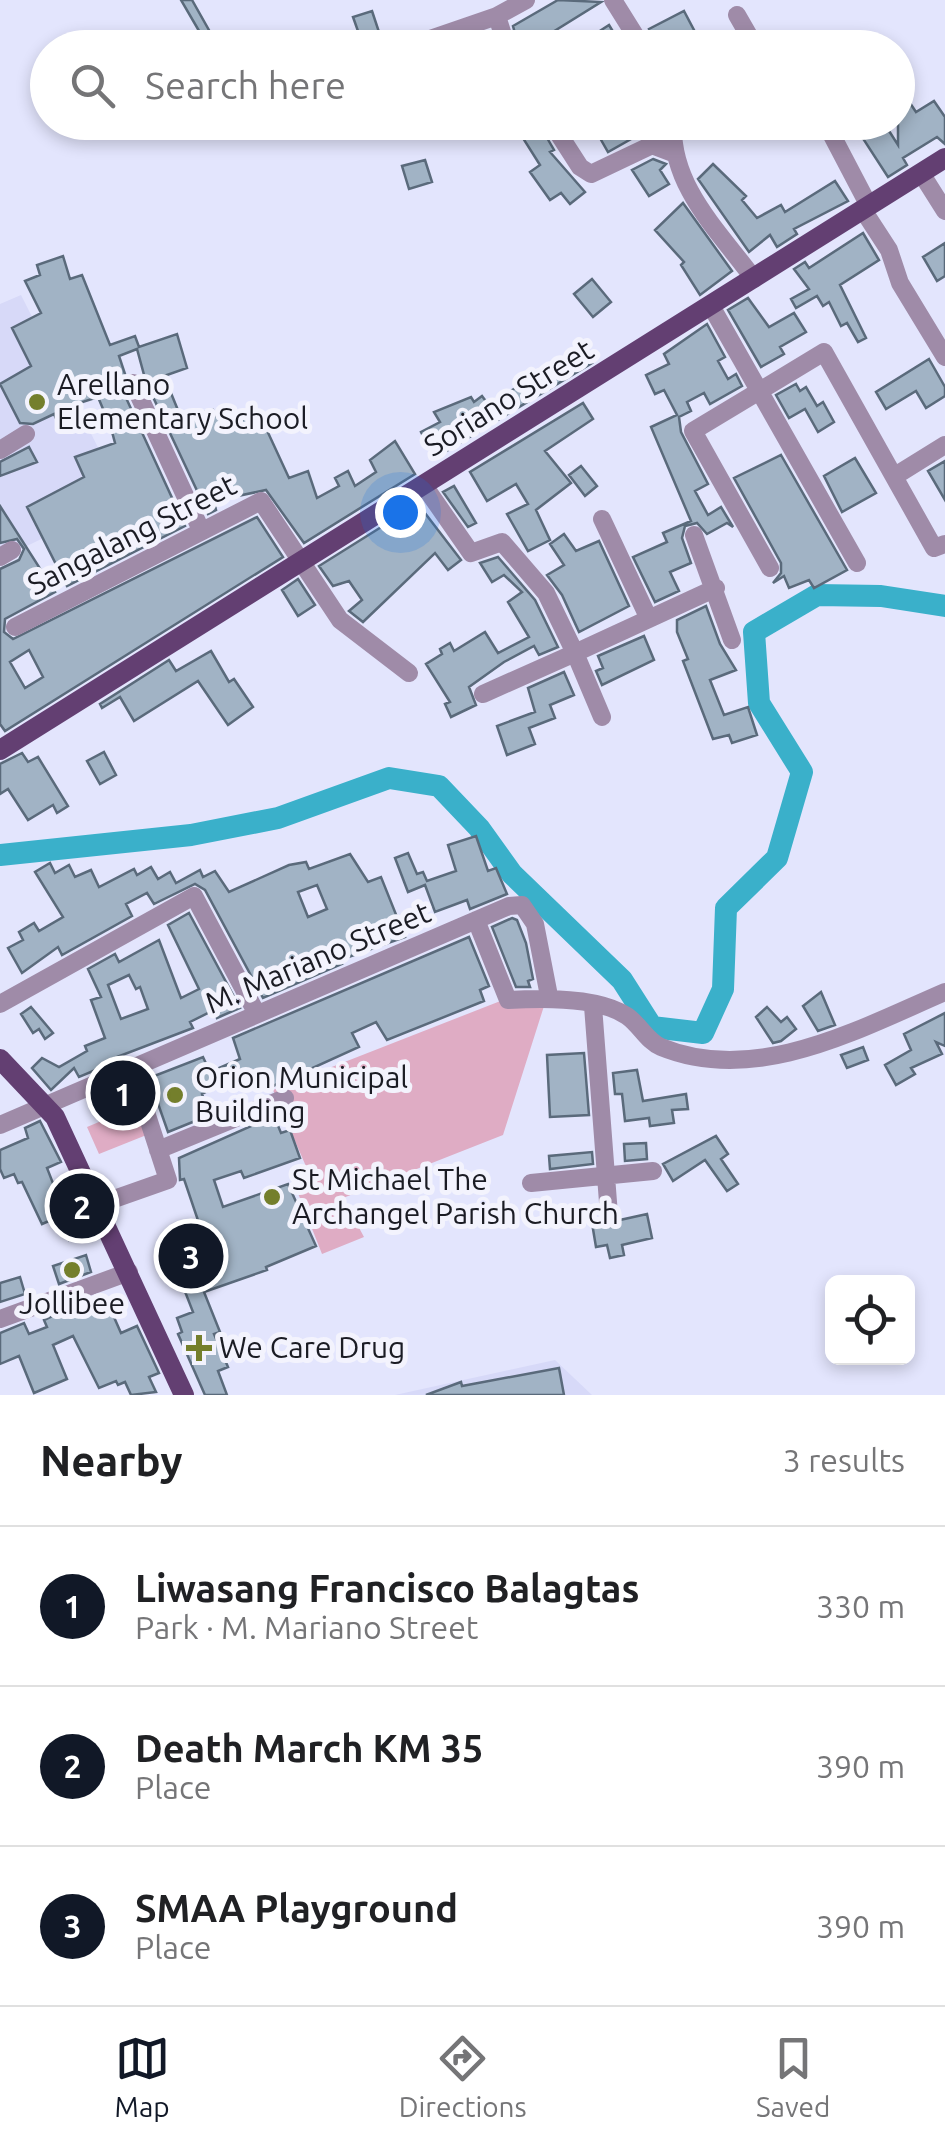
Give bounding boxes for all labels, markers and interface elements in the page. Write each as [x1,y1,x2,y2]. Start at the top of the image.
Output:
search box [30,30,915,140]
icon: search [65,58,120,113]
text: Search here [145,64,346,106]
street label: Soriano Street [418,332,599,463]
place label: Arellano Elementary School [57,367,308,435]
marker: Arellano Elementary School [26,391,48,413]
street label: Sangalang Street [22,467,242,601]
your location [375,487,426,538]
street label: M. Mariano Street [200,894,435,1020]
pin: 1 [90,1056,156,1130]
place label: Orion Municipal Building [195,1060,408,1128]
marker: Orion Municipal Building [164,1084,186,1106]
place label: St Michael The Archangel Parish Church [292,1162,619,1230]
pin: 2 [49,1168,114,1244]
marker: St Michael The Archangel Parish Church [261,1186,283,1208]
pin: 3 [158,1218,224,1294]
marker: Jollibee [61,1259,83,1281]
map controls [825,1275,915,1365]
button: locate [825,1275,915,1365]
place label: Jollibee [19,1286,125,1320]
place label: We Care Drug [219,1330,405,1364]
marker: We Care Drug [188,1337,210,1359]
text: Nearby [40,1437,183,1484]
text: 3 results [783,1442,905,1478]
text: Liwasang Francisco Balagtas [135,1567,639,1609]
text: 1 [63,1588,82,1624]
text: 330 m [816,1588,905,1624]
text: Park · M. Mariano Street [135,1609,478,1645]
text: Death March KM 35 [135,1727,483,1769]
text: 2 [63,1748,82,1784]
text: 390 m [816,1748,905,1784]
text: Place [135,1769,211,1805]
text: SMAA Playground [135,1887,458,1929]
text: 3 [63,1908,82,1944]
text: 390 m [816,1908,905,1944]
text: Place [135,1929,211,1965]
tab: Map [115,2031,170,2122]
tab: Directions [399,2031,527,2122]
tab: Saved [756,2031,830,2122]

